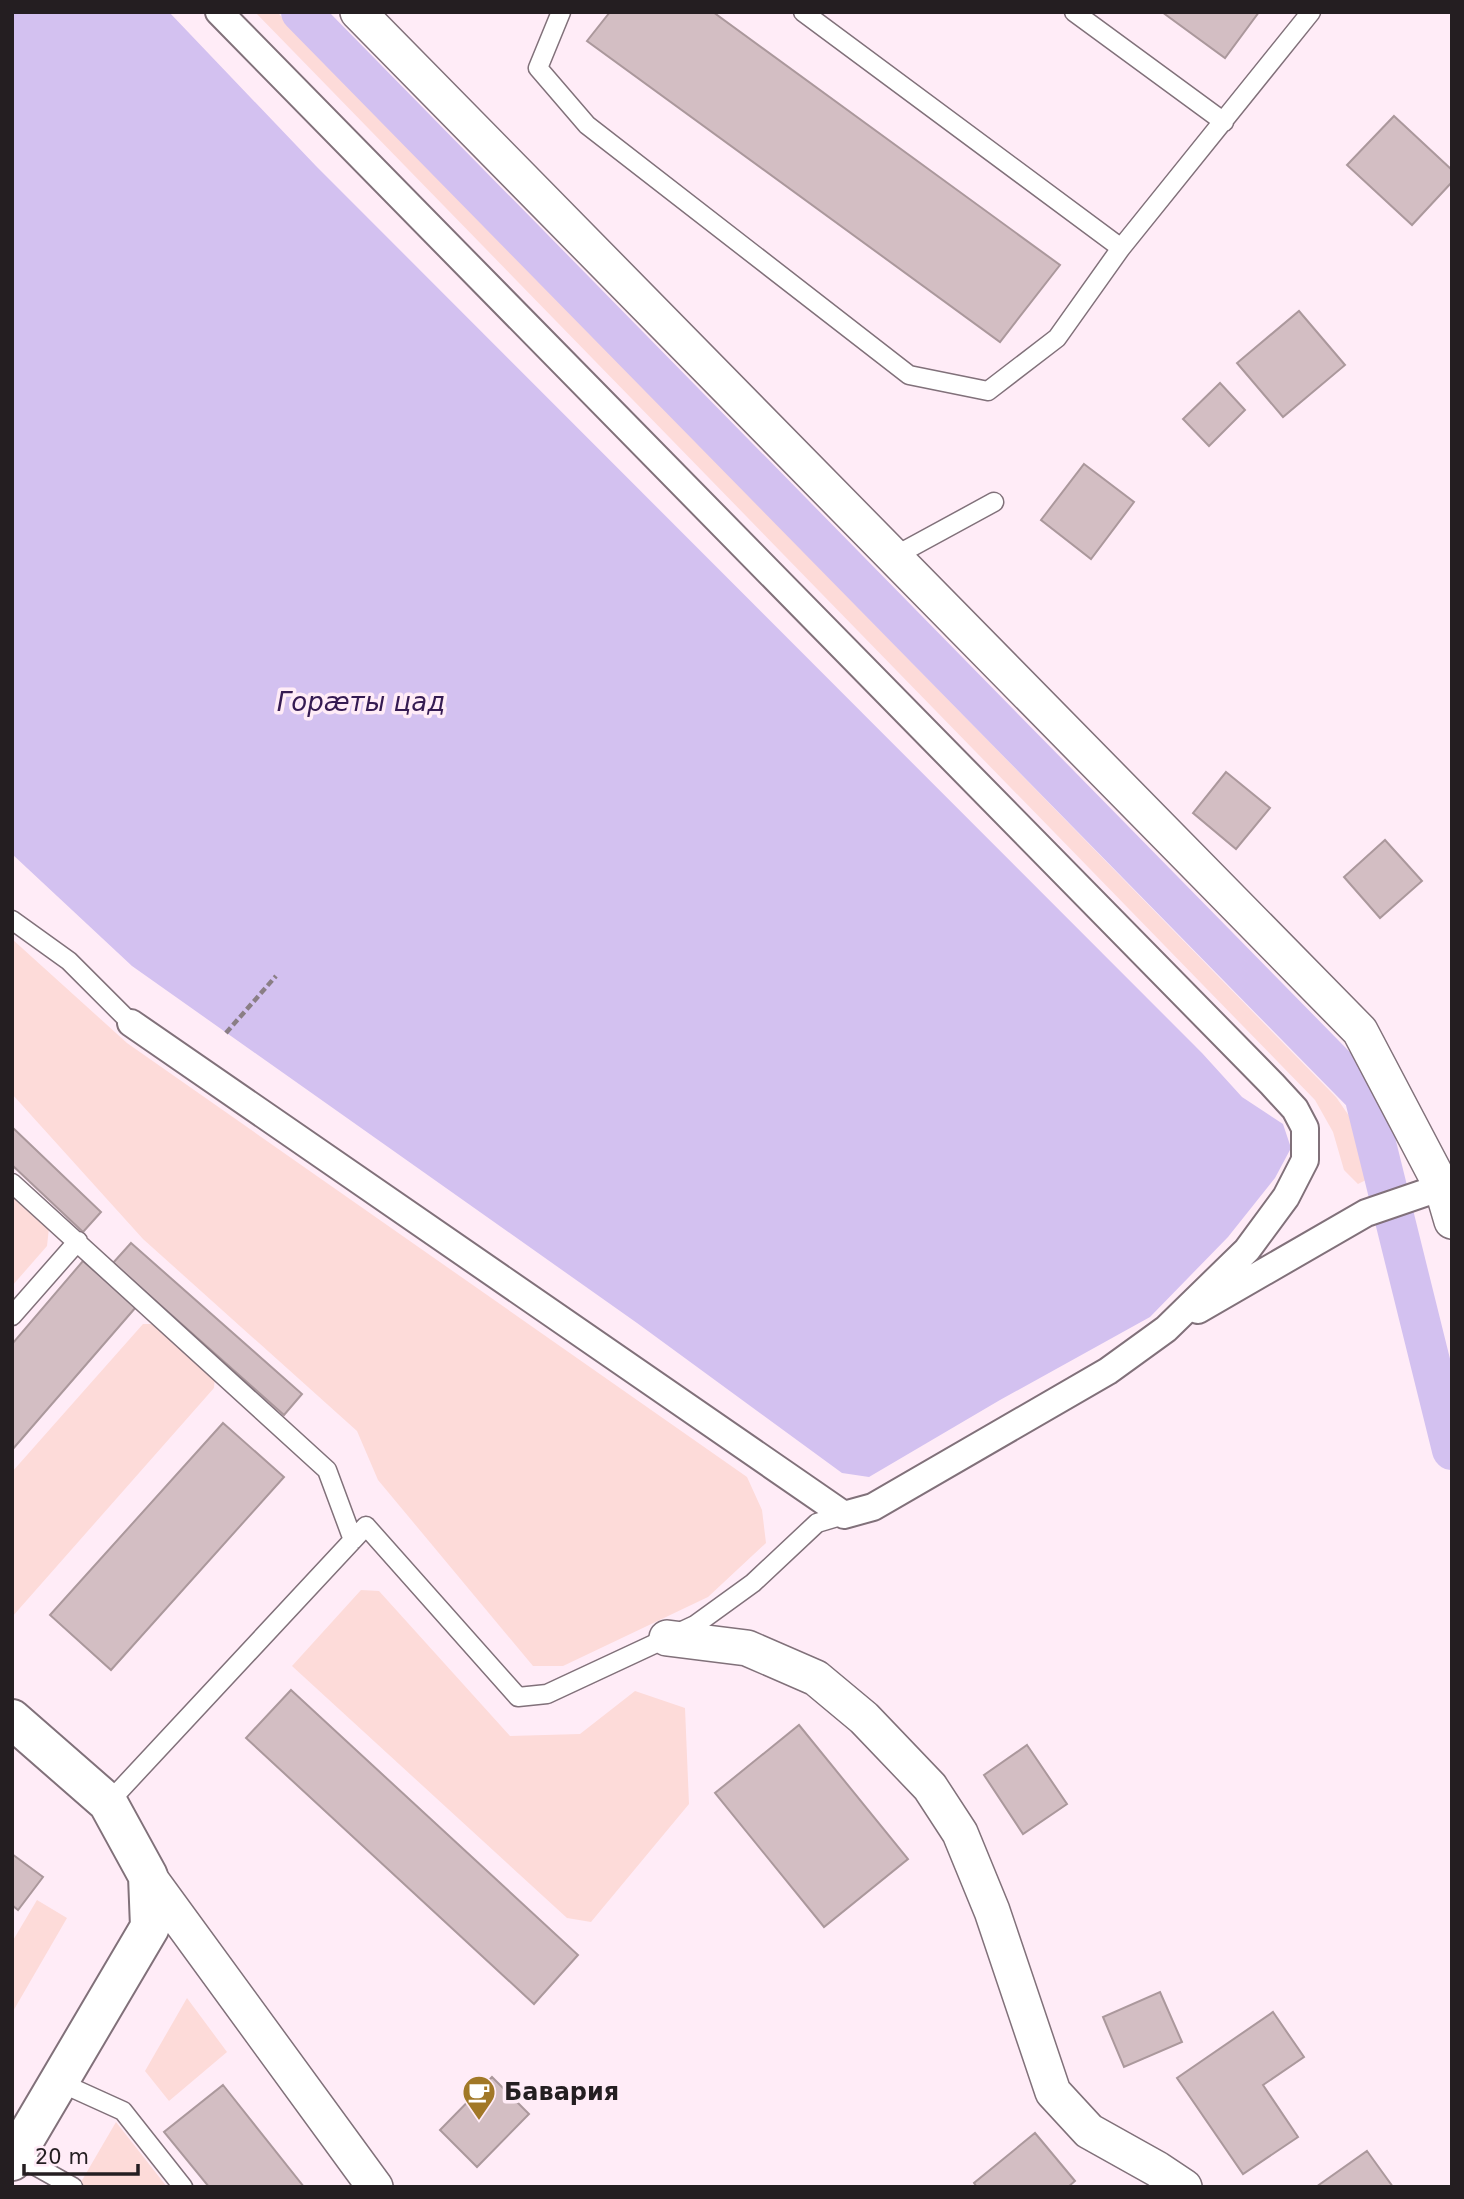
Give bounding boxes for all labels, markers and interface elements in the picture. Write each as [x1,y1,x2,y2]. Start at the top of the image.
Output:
water label: Горӕты цад [277,687,445,717]
cafe icon: Бавария [460,2073,498,2122]
place label: Бавария [504,2078,619,2106]
scale bar [24,2132,138,2176]
text: 20 m [35,2145,89,2169]

